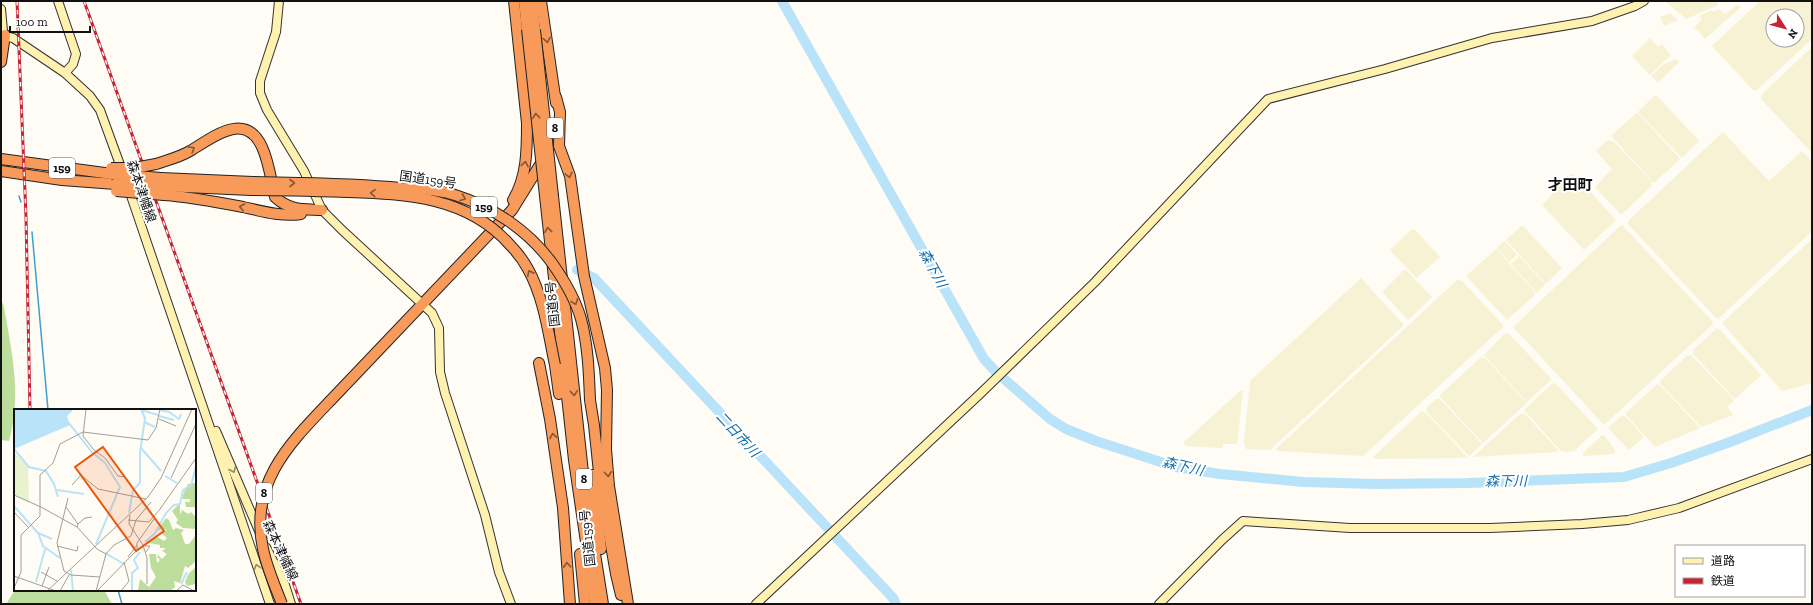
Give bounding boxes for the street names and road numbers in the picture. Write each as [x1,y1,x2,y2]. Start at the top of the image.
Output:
road number: 8 [547,118,563,138]
road number: 159 [49,158,75,178]
street label: 森本津幡線 [124,158,159,224]
street label: 国道159号 [398,168,457,191]
road number: 159 [471,197,497,217]
street label: 国道8号 [543,280,562,328]
road number: 8 [576,469,592,489]
road number: 8 [256,483,272,503]
street label: 国道159号 [577,509,598,567]
street label: 森本津幡線 [260,518,301,583]

